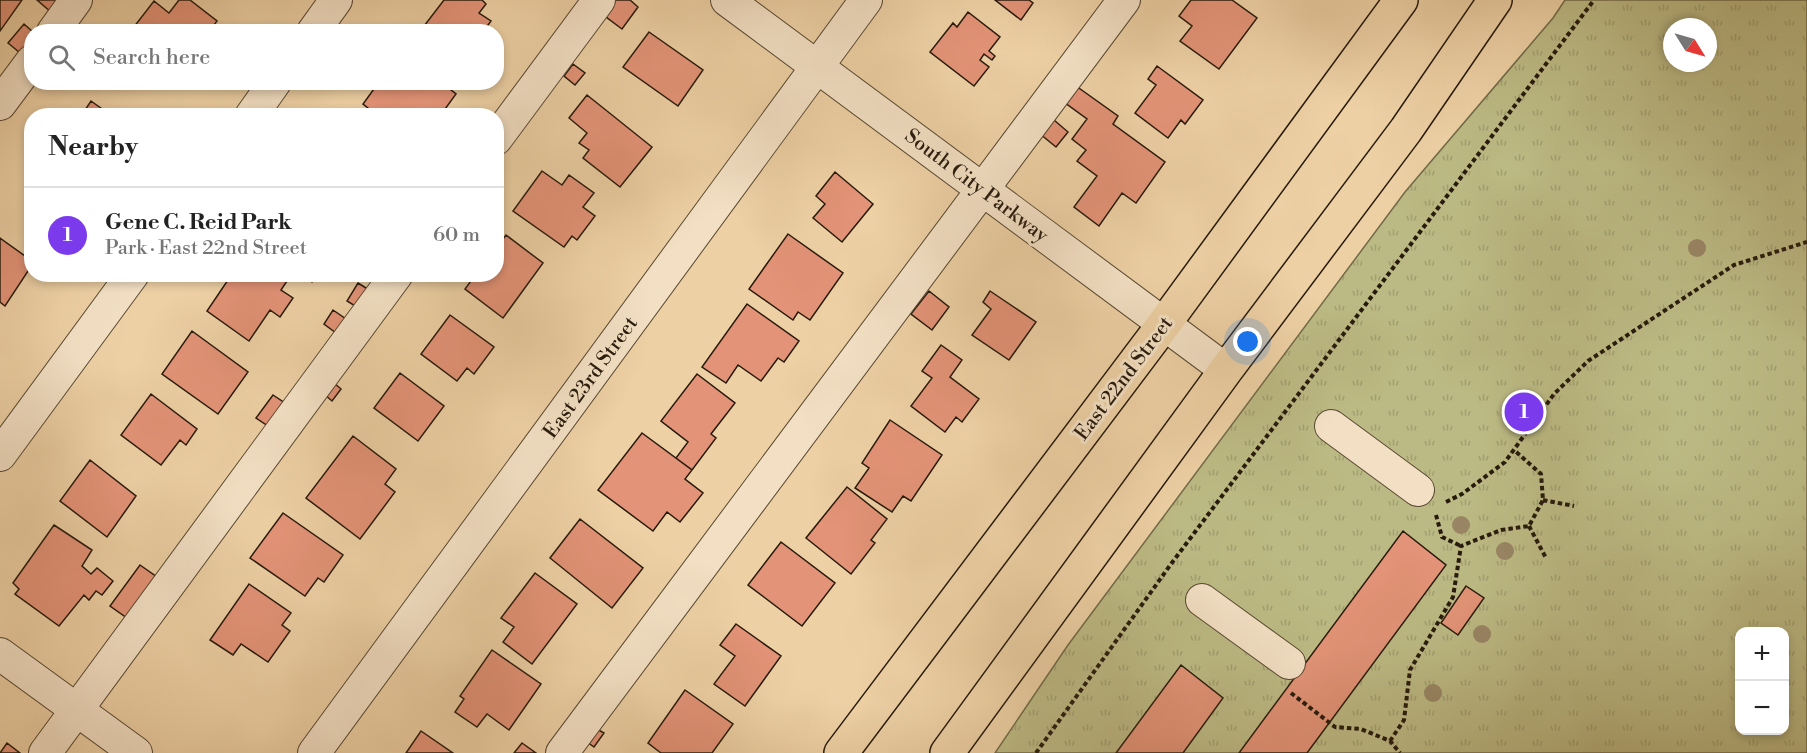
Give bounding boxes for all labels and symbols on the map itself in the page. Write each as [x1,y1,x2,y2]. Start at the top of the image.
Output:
north arrow [1663,18,1717,72]
street label: South City Parkway [899,124,1053,249]
street label: East 23rd Street [539,312,644,444]
street label: East 22nd Street [1070,312,1179,446]
your location [1233,327,1262,356]
pin: 1 [1504,390,1544,434]

